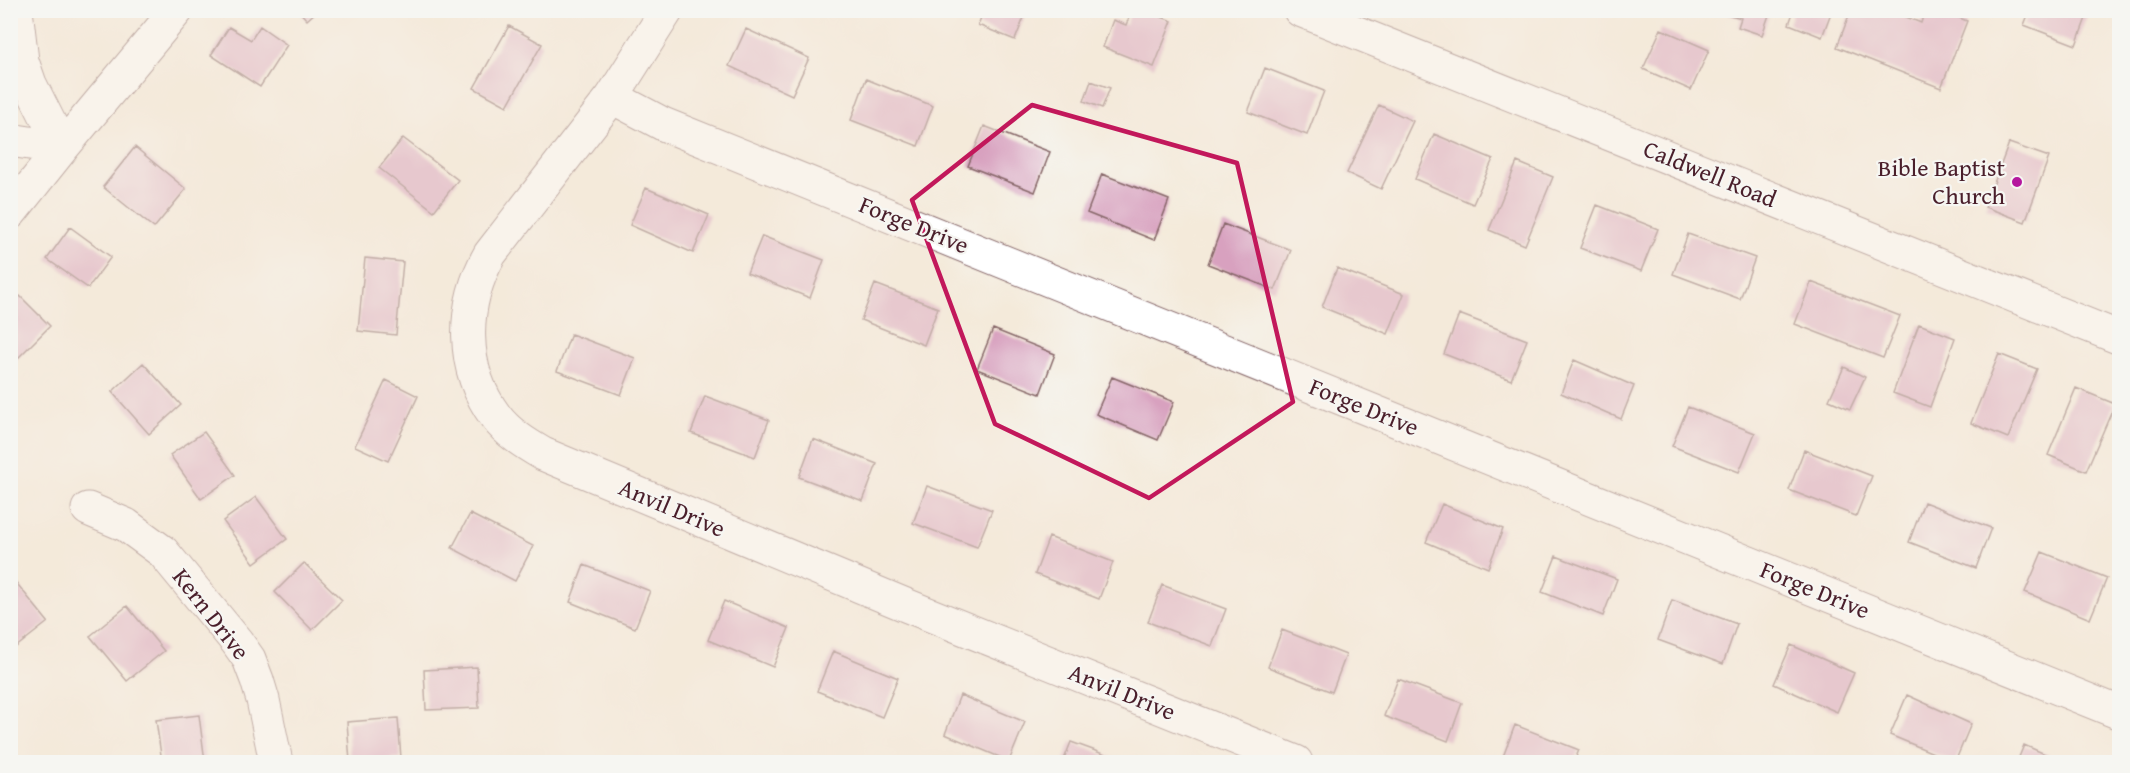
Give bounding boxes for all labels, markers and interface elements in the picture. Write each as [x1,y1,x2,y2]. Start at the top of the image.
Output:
street label: Caldwell Road [1638,131,1782,216]
place label: Bible Baptist Church [1878,150,2006,213]
marker: Bible Baptist Church [2010,175,2024,189]
street label: Forge Drive [854,187,974,262]
street label: Forge Drive [1304,369,1424,444]
street label: Anvil Drive [614,469,731,546]
street label: Forge Drive [1755,552,1875,627]
street label: Kern Drive [164,560,258,667]
street label: Anvil Drive [1063,654,1181,729]

